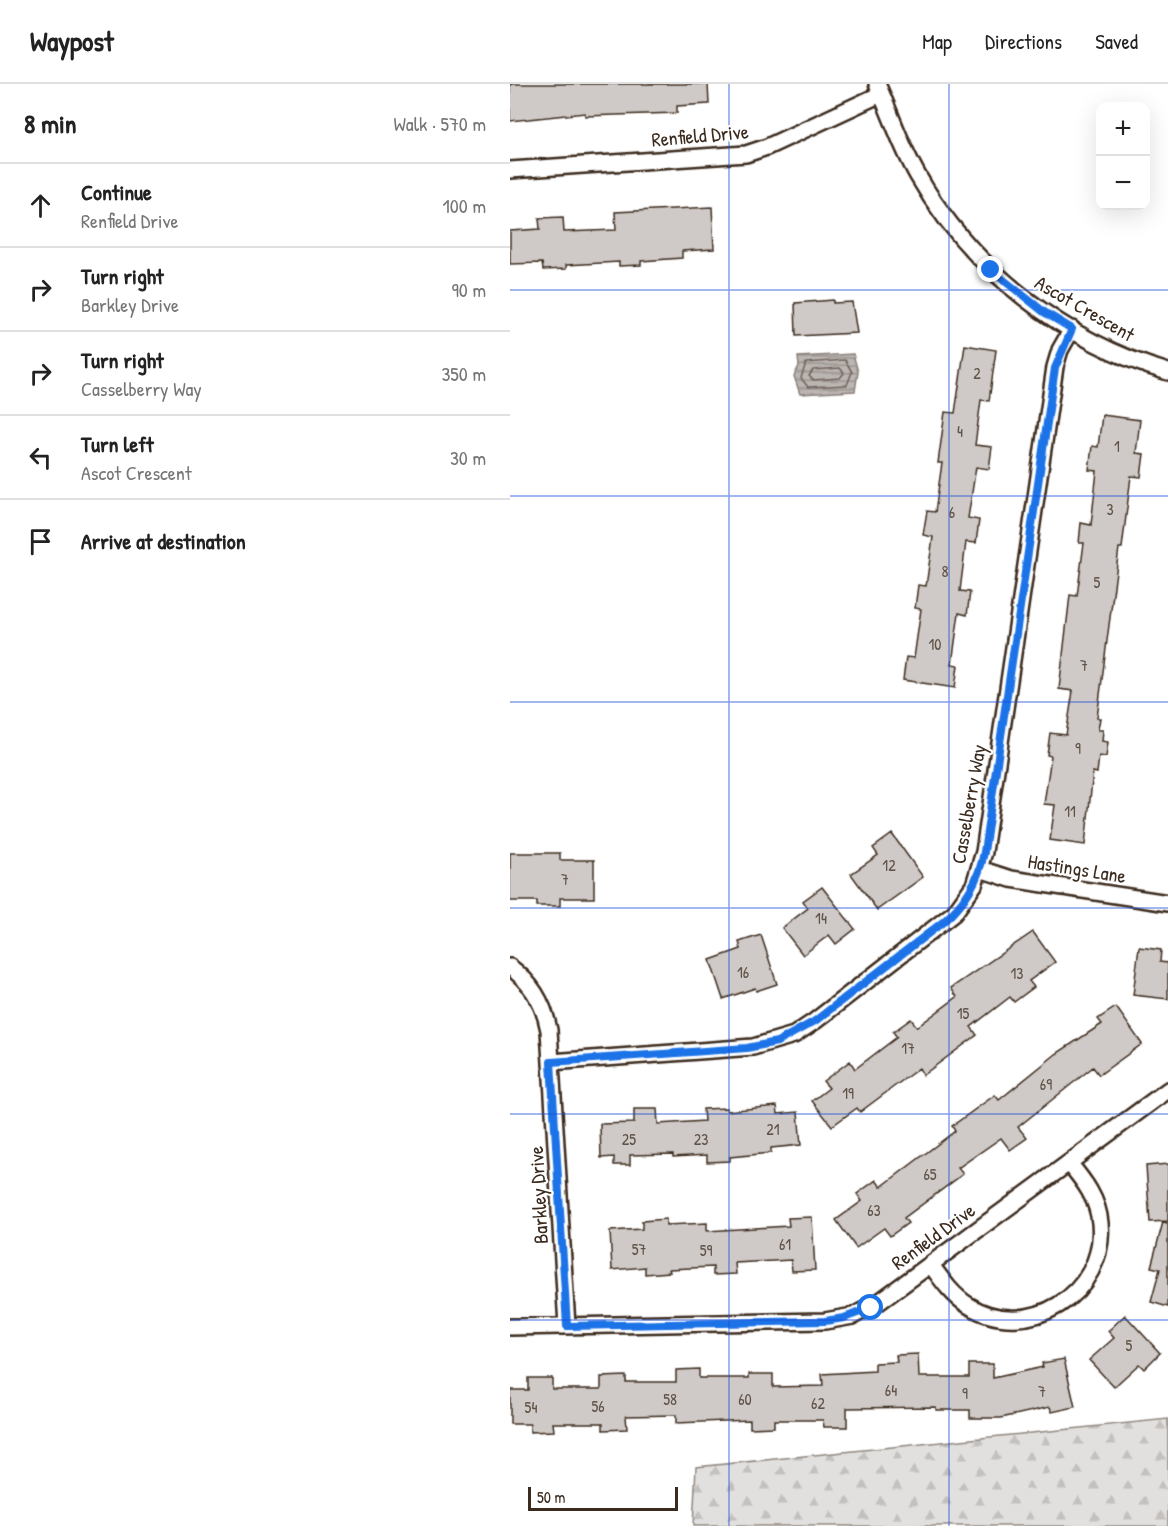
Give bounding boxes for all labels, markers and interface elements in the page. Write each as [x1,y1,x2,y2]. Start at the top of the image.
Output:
text: Waypost [30,22,114,60]
text: Map [922,27,952,56]
text: Directions [985,27,1062,56]
text: Saved [1095,27,1138,56]
map controls [1096,102,1150,210]
button: + [1096,102,1150,156]
text: 8 min [24,106,77,141]
text: Walk · 570 m [394,110,486,137]
street label: Renfield Drive [650,117,750,153]
button: − [1096,156,1150,210]
text: Continue [81,177,152,207]
icon: ahead [24,189,57,222]
text: 100 m [443,192,486,219]
text: Renfield Drive [81,207,178,234]
route end [977,256,1003,282]
text: Turn right [81,261,164,291]
street label: Ascot Crescent [1030,269,1141,348]
icon: right [24,273,57,306]
text: 90 m [452,276,486,303]
text: Barkley Drive [81,291,179,318]
text: Turn right [81,345,164,375]
icon: right [24,357,57,390]
text: 350 m [441,360,486,387]
house number: 2 [973,362,981,384]
text: Casselberry Way [81,375,202,402]
house number: 4 [957,420,963,442]
text: Turn left [81,429,154,459]
house number: 1 [1114,435,1120,457]
icon: left [24,441,57,474]
text: 30 m [450,444,486,471]
text: Ascot Crescent [81,459,192,486]
house number: 3 [1106,498,1114,520]
house number: 6 [949,501,955,523]
icon: arrive [24,525,57,558]
text: Arrive at destination [81,526,246,556]
house number: 8 [942,560,949,582]
house number: 5 [1094,571,1101,593]
house number: 10 [929,633,941,655]
house number: 7 [1080,654,1088,676]
house number: 9 [1075,737,1081,759]
street label: Casselberry Way [944,742,992,866]
house number: 11 [1064,800,1076,822]
street label: Hastings Lane [1026,847,1128,889]
house number: 12 [882,854,896,876]
house number: 7 [561,868,569,890]
house number: 14 [815,907,827,929]
house number: 16 [737,961,749,983]
house number: 13 [1011,962,1023,984]
house number: 15 [957,1002,970,1024]
house number: 17 [901,1037,915,1059]
house number: 69 [1040,1073,1052,1095]
house number: 19 [842,1082,854,1104]
house number: 21 [766,1118,780,1140]
house number: 25 [622,1128,636,1150]
house number: 23 [694,1128,708,1150]
street label: Barkley Drive [522,1145,554,1245]
house number: 65 [923,1163,937,1185]
street label: Renfield Drive [886,1196,980,1276]
house number: 63 [867,1199,881,1221]
house number: 61 [779,1233,791,1255]
house number: 57 [632,1238,646,1260]
house number: 59 [700,1239,712,1261]
route start [857,1294,883,1320]
house number: 5 [1126,1334,1133,1356]
house number: 64 [885,1379,897,1401]
house number: 7 [1038,1380,1046,1402]
house number: 9 [962,1382,968,1404]
house number: 58 [663,1388,677,1410]
house number: 60 [738,1388,752,1410]
house number: 62 [811,1392,825,1414]
house number: 56 [591,1395,605,1417]
house number: 54 [525,1396,537,1418]
scale bar [528,1484,678,1512]
text: 50 m [537,1486,566,1508]

